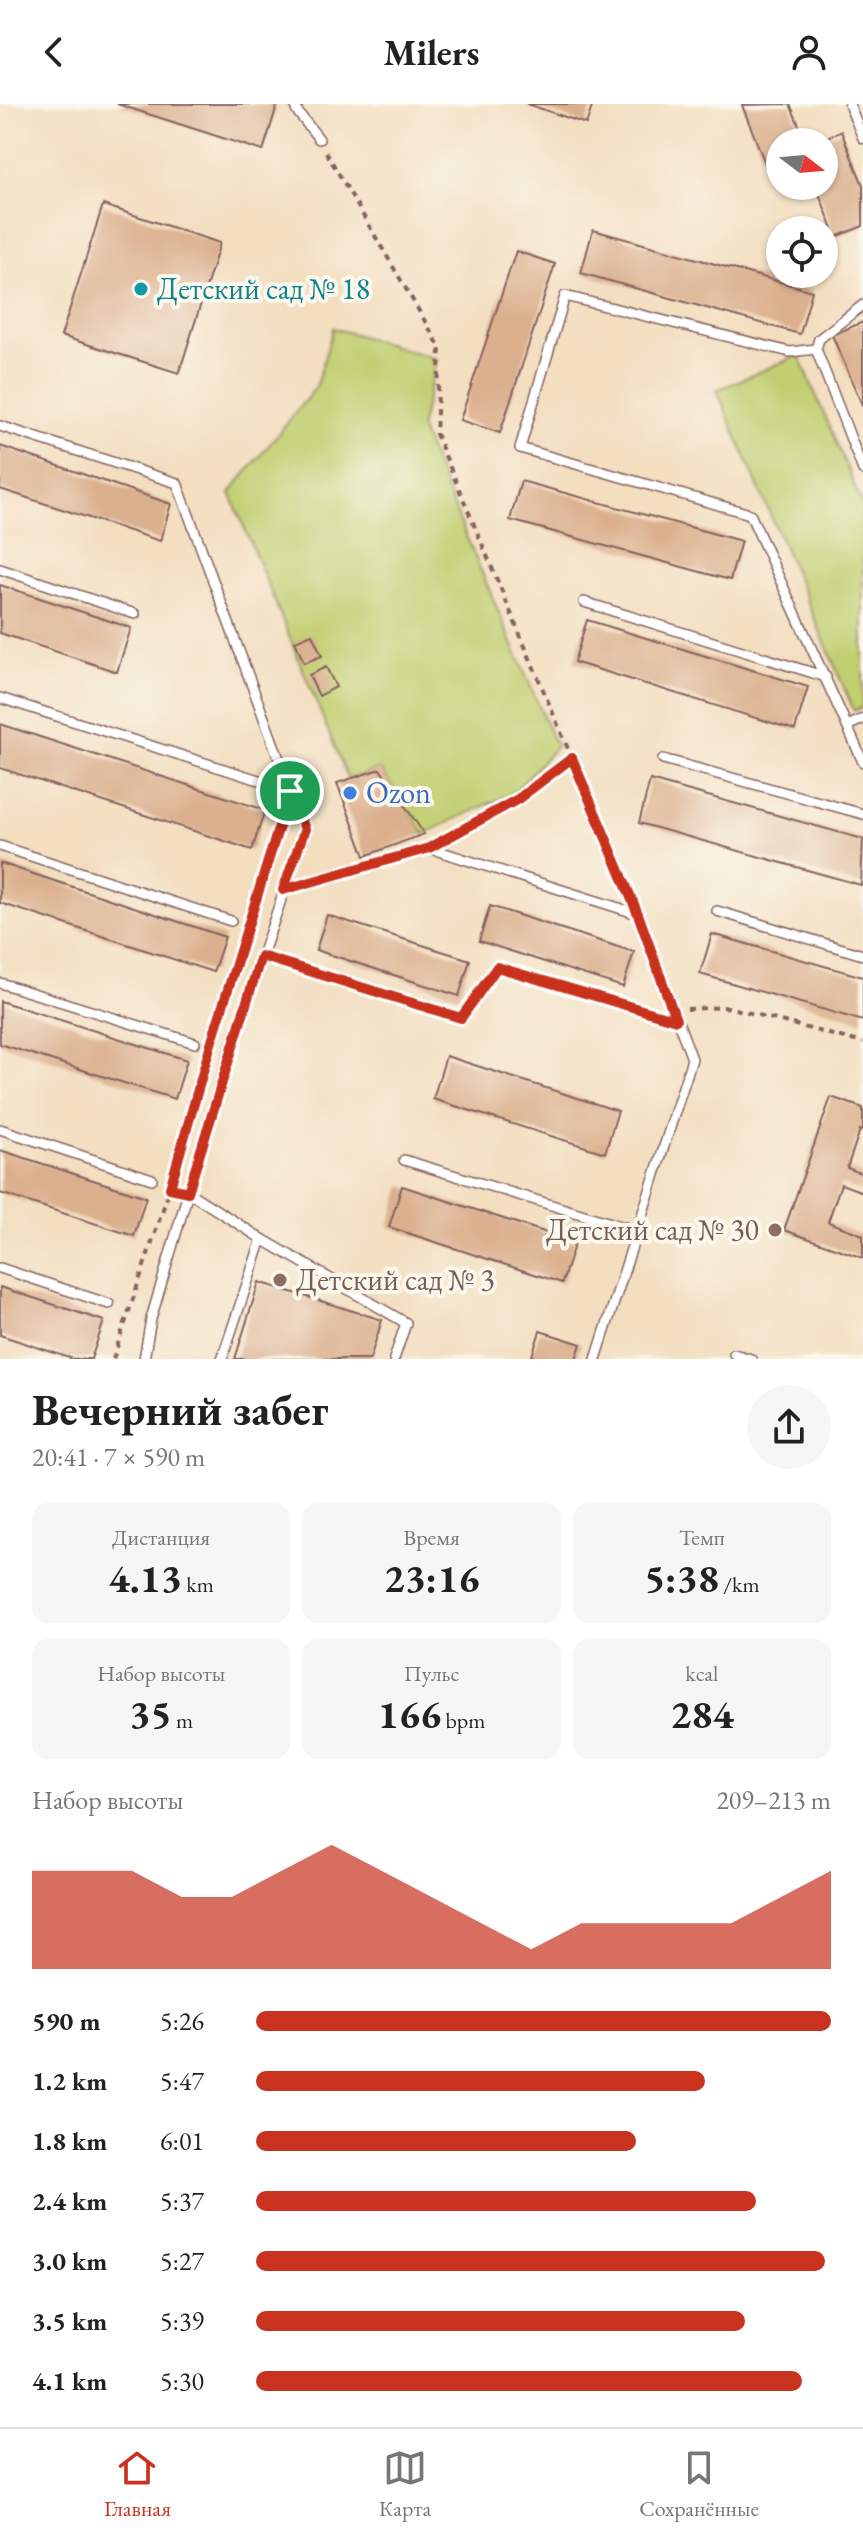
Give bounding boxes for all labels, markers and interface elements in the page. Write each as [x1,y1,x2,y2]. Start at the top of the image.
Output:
text: Milers [383,29,480,76]
icon: back [32,30,76,74]
icon: person [787,30,831,74]
north arrow [766,128,838,200]
map controls [766,128,838,288]
button: locate [766,216,838,288]
place label: Детский сад № 18 [157,269,370,308]
marker: Детский сад № 18 [132,280,150,298]
pin [256,757,324,825]
icon: arrive [268,769,312,813]
place label: Ozon [366,773,431,812]
marker: Ozon [341,784,359,802]
place label: Детский сад № 30 [546,1210,759,1249]
marker: Детский сад № 30 [766,1221,784,1239]
place label: Детский сад № 3 [296,1260,495,1299]
marker: Детский сад № 3 [271,1271,289,1289]
text: Вечерний забег [32,1381,328,1438]
button: share [747,1385,831,1469]
text: 20:41 · 7 × 590 m [32,1440,205,1474]
text: Дистанция [112,1523,210,1552]
text: Время [403,1523,460,1552]
text: Темп [679,1523,725,1552]
text: 4.13 [109,1552,182,1604]
text: 23:16 [384,1552,479,1604]
text: 5:38 [644,1552,719,1604]
text: km [182,1570,214,1599]
text: /km [719,1570,760,1599]
text: Набор высоты [97,1659,225,1688]
text: Пульс [404,1659,459,1688]
text: kcal [685,1659,718,1688]
text: 35 [129,1688,172,1740]
text: 166 [378,1688,441,1740]
text: 284 [670,1688,734,1740]
text: m [172,1706,193,1735]
text: bpm [441,1706,485,1735]
text: Набор высоты [32,1783,183,1817]
text: 209–213 m [716,1783,831,1817]
text: 590 m [32,2004,100,2038]
text: 5:26 [160,2004,204,2038]
text: 1.2 km [32,2064,107,2098]
text: 5:47 [160,2064,204,2098]
text: 1.8 km [32,2124,107,2158]
text: 6:01 [160,2124,204,2158]
text: 2.4 km [32,2184,107,2218]
text: 5:37 [160,2184,204,2218]
text: 3.0 km [32,2244,107,2278]
text: 5:27 [160,2244,204,2278]
text: 3.5 km [32,2304,107,2338]
text: 5:39 [160,2304,204,2338]
text: 4.1 km [32,2364,107,2398]
text: 5:30 [160,2364,204,2398]
tab: Главная [104,2446,171,2523]
tab: Карта [379,2446,431,2523]
tab: Сохранённые [639,2446,759,2523]

